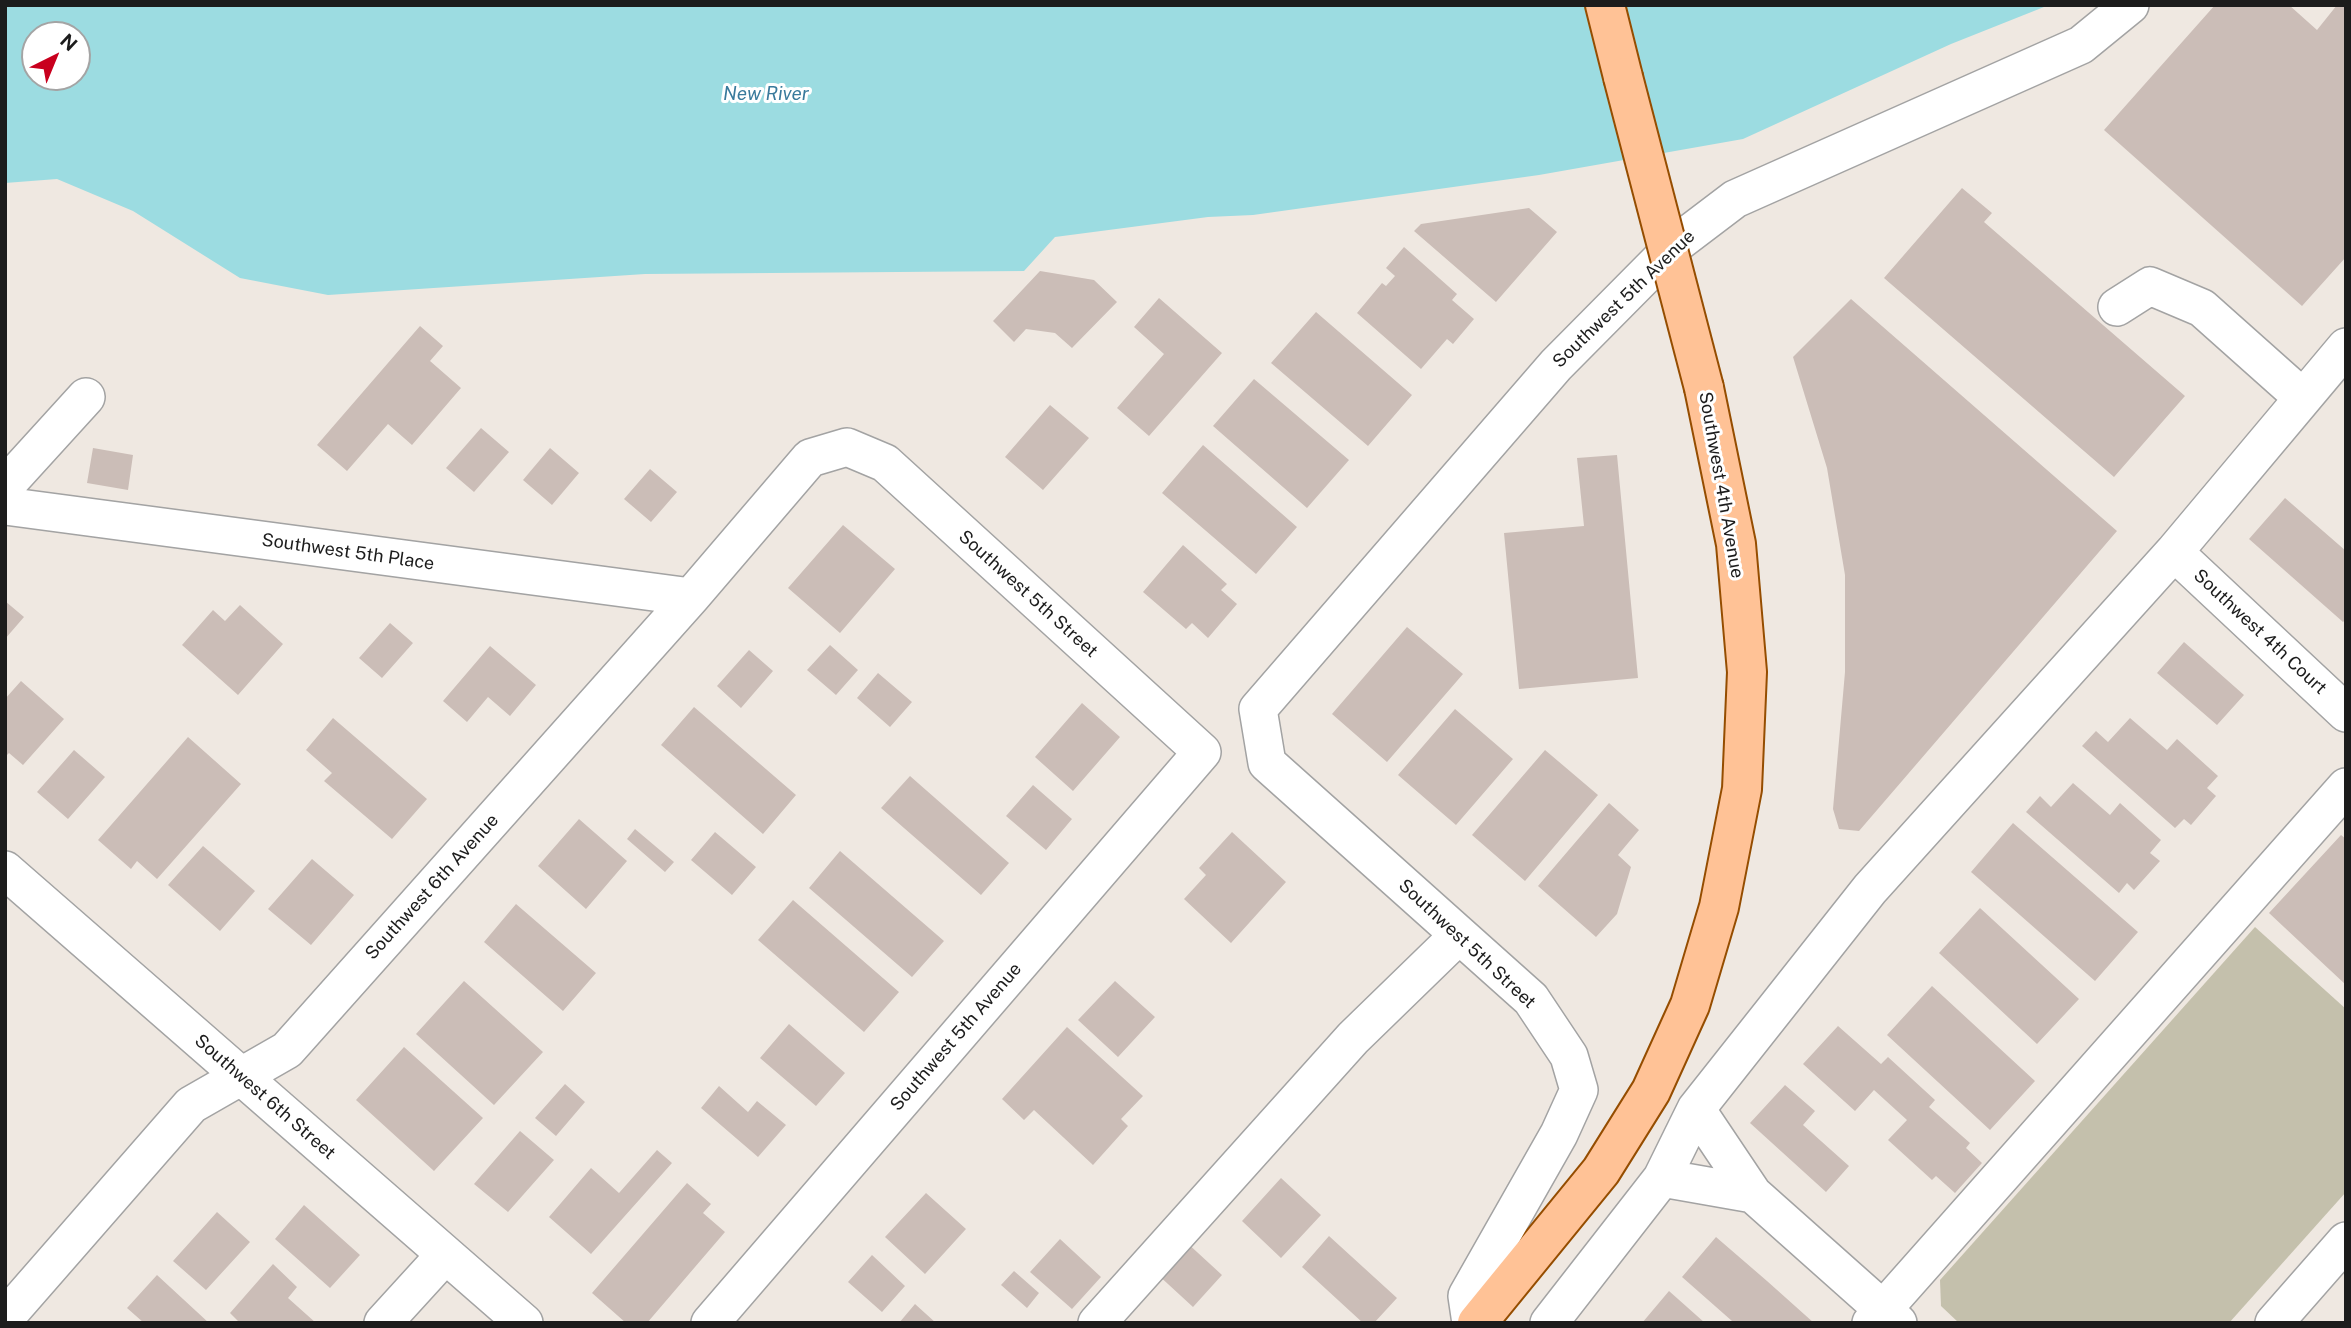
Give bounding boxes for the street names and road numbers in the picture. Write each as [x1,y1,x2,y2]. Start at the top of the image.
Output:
street label: Southwest 5th Avenue [1548,226,1700,372]
street label: Southwest 4th Avenue [1694,390,1748,580]
street label: Southwest 5th Street [954,526,1102,662]
street label: Southwest 5th Place [260,529,436,575]
street label: Southwest 4th Court [2189,565,2331,699]
street label: Southwest 6th Avenue [361,810,503,964]
street label: Southwest 5th Street [1394,875,1540,1013]
street label: Southwest 5th Avenue [886,959,1026,1115]
street label: Southwest 6th Street [190,1030,340,1164]

